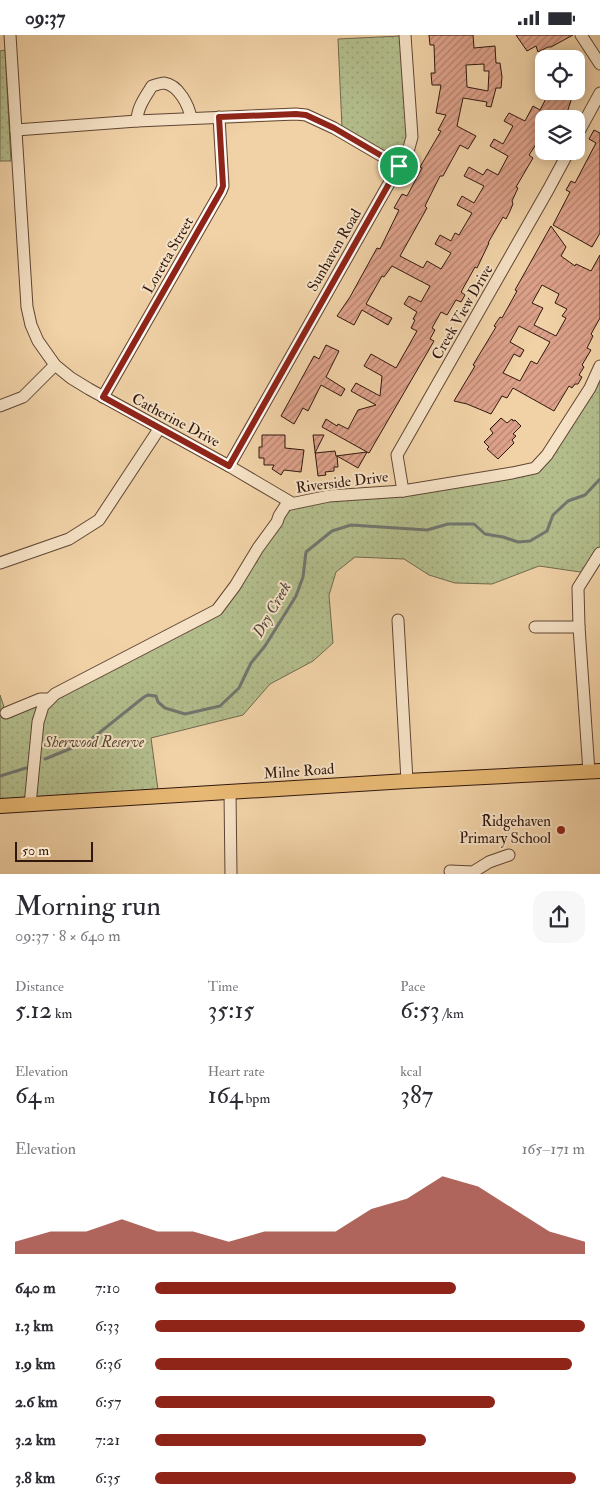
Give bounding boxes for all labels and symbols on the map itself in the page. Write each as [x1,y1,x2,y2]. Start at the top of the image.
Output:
pin [378,145,420,187]
street label: Sunhaven Road [303,205,366,295]
street label: Loretta Street [139,214,198,297]
street label: Creek View Drive [428,261,497,363]
street label: Catherine Drive [128,389,223,452]
street label: Riverside Drive [295,467,389,498]
water label: Dry Creek [248,578,296,642]
park label: Sherwood Reserve [43,733,145,752]
street label: Milne Road [263,760,336,783]
place label: Ridgehaven Primary School [459,812,551,848]
marker: Ridgehaven Primary School [555,824,567,836]
scale bar [15,839,92,862]

